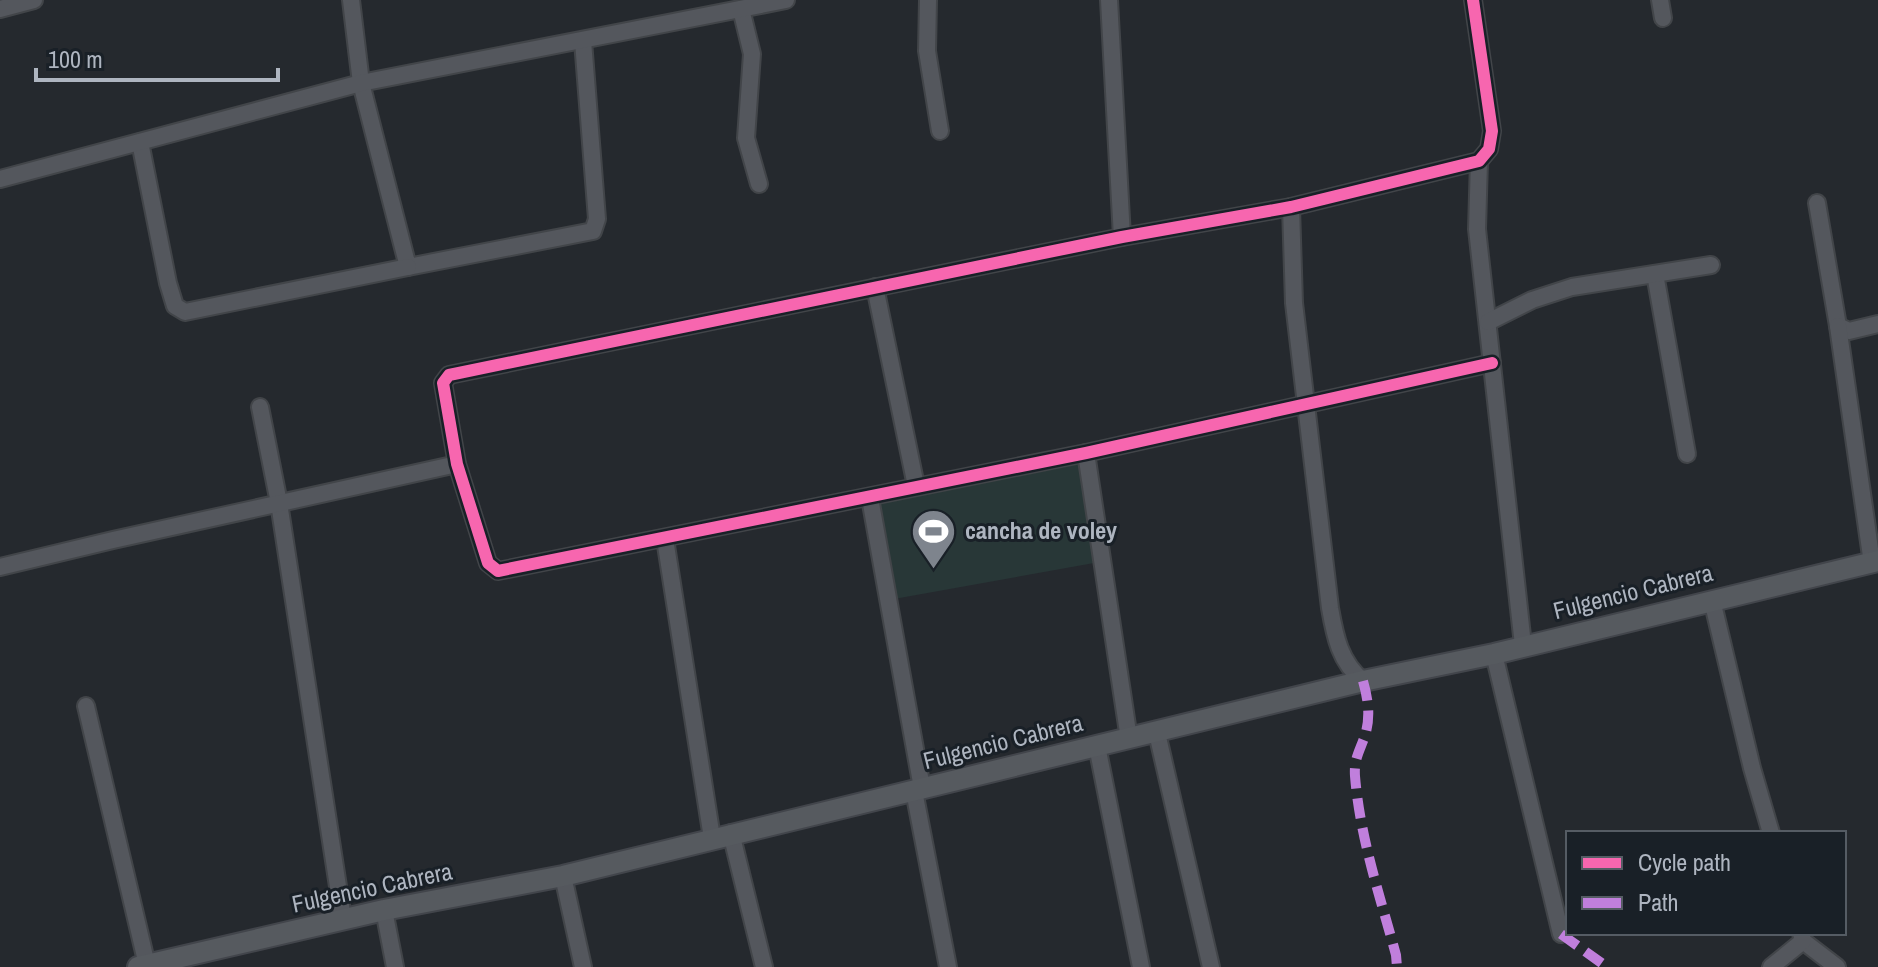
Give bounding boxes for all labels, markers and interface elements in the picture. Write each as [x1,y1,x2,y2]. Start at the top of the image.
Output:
scale bar [36,32,278,82]
text: 100 m [48,43,103,75]
sports icon: cancha de voley [910,507,958,570]
place label: cancha de voley [965,514,1117,546]
street label: Fulgencio Cabrera [1550,556,1716,626]
street label: Fulgencio Cabrera [920,706,1086,776]
legend [1566,831,1846,935]
text: Cycle path [1638,846,1731,878]
street label: Fulgencio Cabrera [289,854,455,920]
text: Path [1638,886,1679,918]

